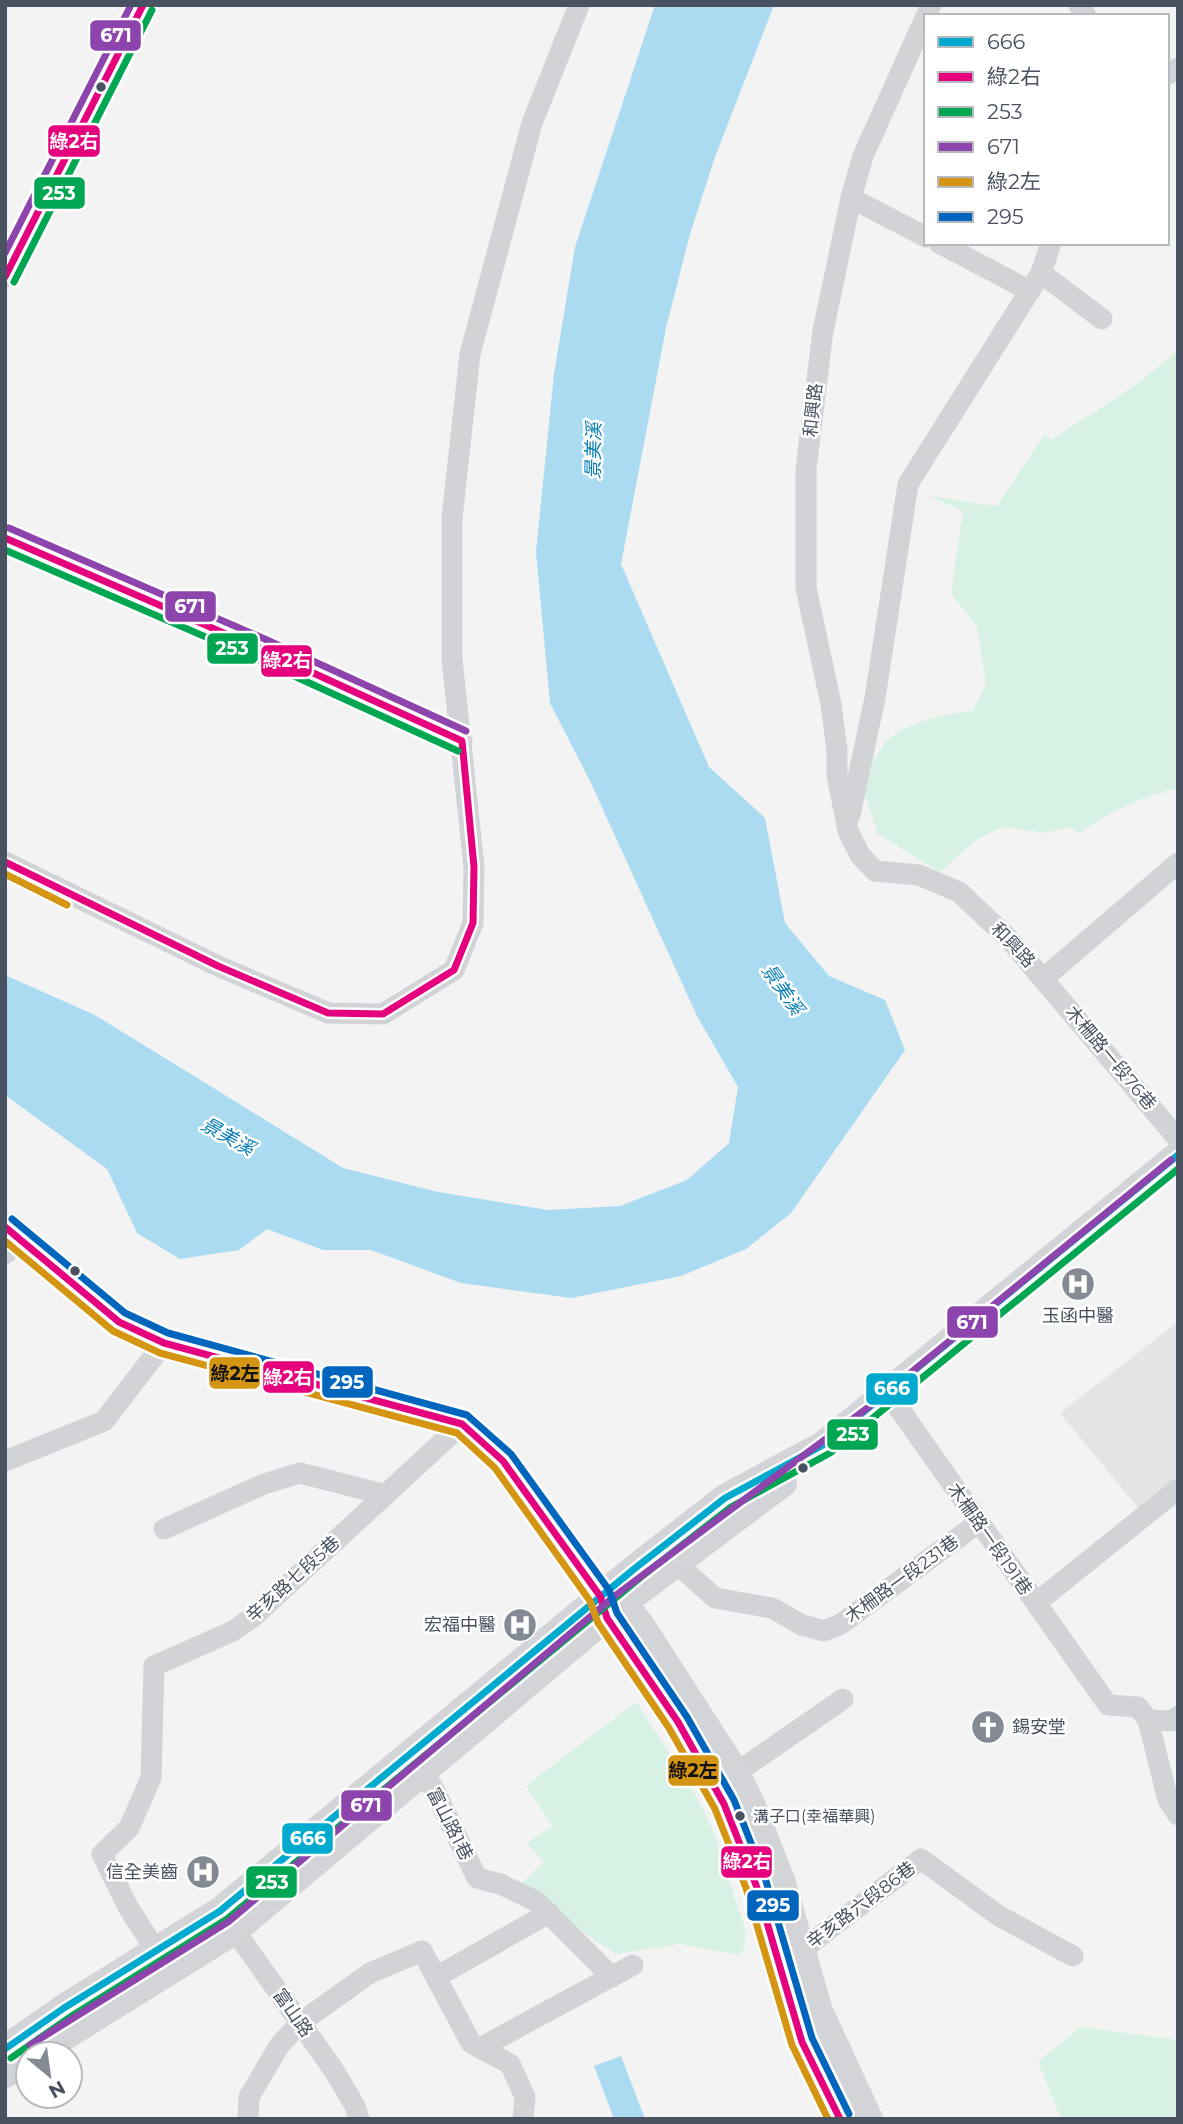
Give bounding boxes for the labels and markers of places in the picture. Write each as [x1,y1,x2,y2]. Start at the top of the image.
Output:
unlabelled marker [94,80,108,94]
unlabelled marker [68,1264,82,1278]
hospital icon: 玉函中醫 [1059,1265,1097,1303]
place label: 玉函中醫 [1042,1305,1114,1327]
unlabelled marker [796,1461,810,1475]
hospital icon: 宏福中醫 [501,1606,539,1644]
place label: 宏福中醫 [424,1614,496,1636]
church icon: 錫安堂 [969,1708,1007,1746]
place label: 錫安堂 [1012,1716,1066,1738]
place label: 溝子口(幸福華興) [753,1807,876,1826]
marker: 溝子口(幸福華興) [733,1809,747,1823]
hospital icon: 信全美齒 [184,1853,222,1891]
place label: 信全美齒 [106,1861,178,1883]

